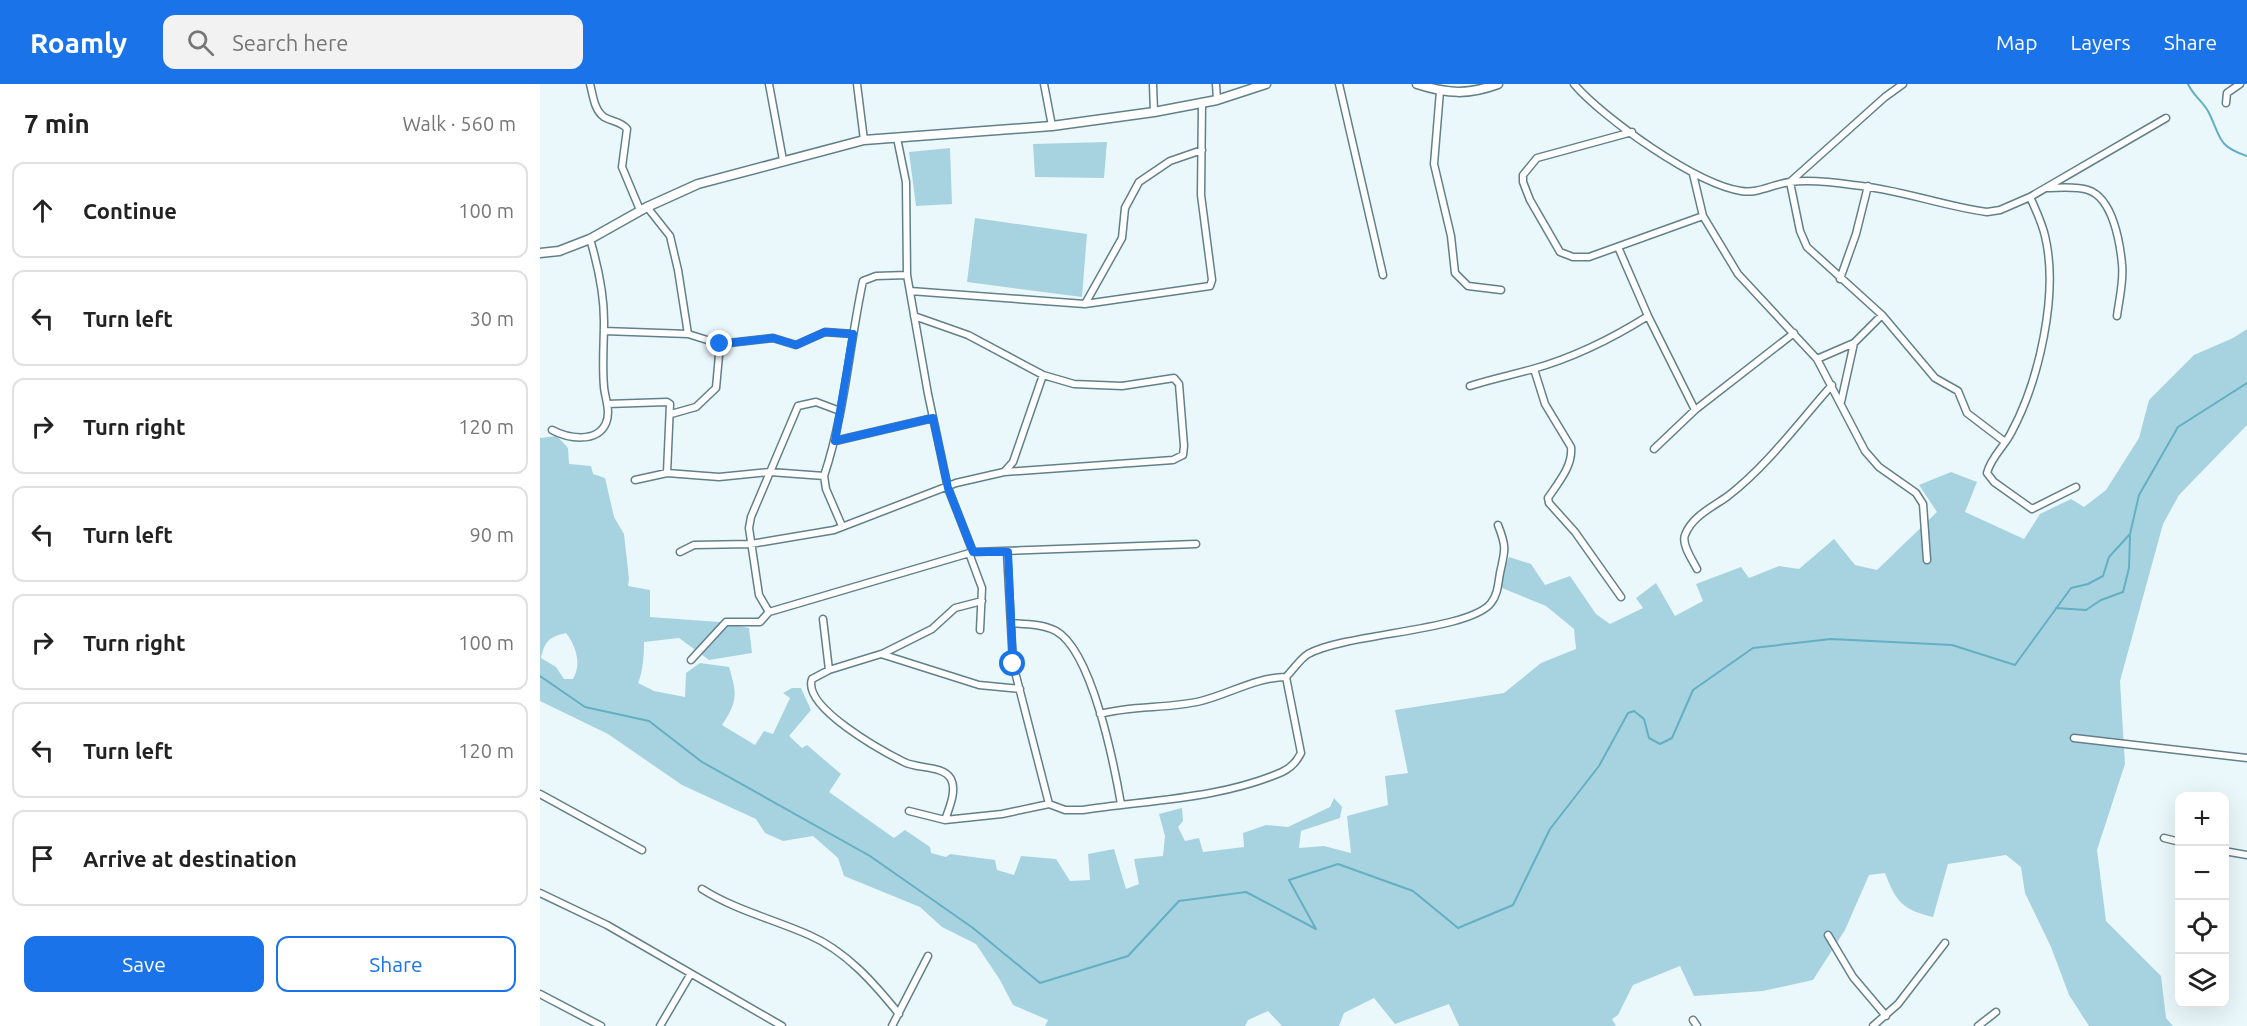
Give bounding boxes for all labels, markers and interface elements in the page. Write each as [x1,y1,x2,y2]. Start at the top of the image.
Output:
search box [163,15,583,69]
icon: search [184,26,217,59]
text: Roamly [30,27,127,58]
text: Search here [232,30,348,55]
text: Map [1996,30,2037,54]
text: Layers [2070,30,2131,54]
text: Share [2164,30,2217,54]
text: 7 min [24,109,90,138]
text: Walk · 560 m [403,112,516,135]
icon: ahead [26,194,59,227]
text: Continue [83,198,177,223]
text: 100 m [458,199,514,222]
icon: left [26,302,59,335]
text: Turn left [83,306,173,331]
text: 30 m [470,307,514,330]
route end [706,330,732,356]
icon: right [26,410,59,443]
text: Turn right [83,414,185,439]
text: 120 m [458,415,514,438]
icon: left [26,518,59,551]
text: Turn left [83,522,173,547]
text: 90 m [470,523,514,546]
icon: right [26,626,59,659]
text: Turn right [83,630,185,655]
text: 100 m [458,631,514,654]
route start [999,650,1025,676]
icon: left [26,734,59,767]
text: Turn left [83,738,173,763]
text: 120 m [458,739,514,762]
map controls [2175,792,2229,1008]
button: + [2175,792,2229,846]
icon: arrive [26,842,59,875]
text: Arrive at destination [83,846,297,871]
button: − [2175,846,2229,900]
button: locate [2175,900,2229,954]
button: Save [24,936,264,992]
button: Share [276,936,516,992]
button: layers [2175,954,2229,1008]

